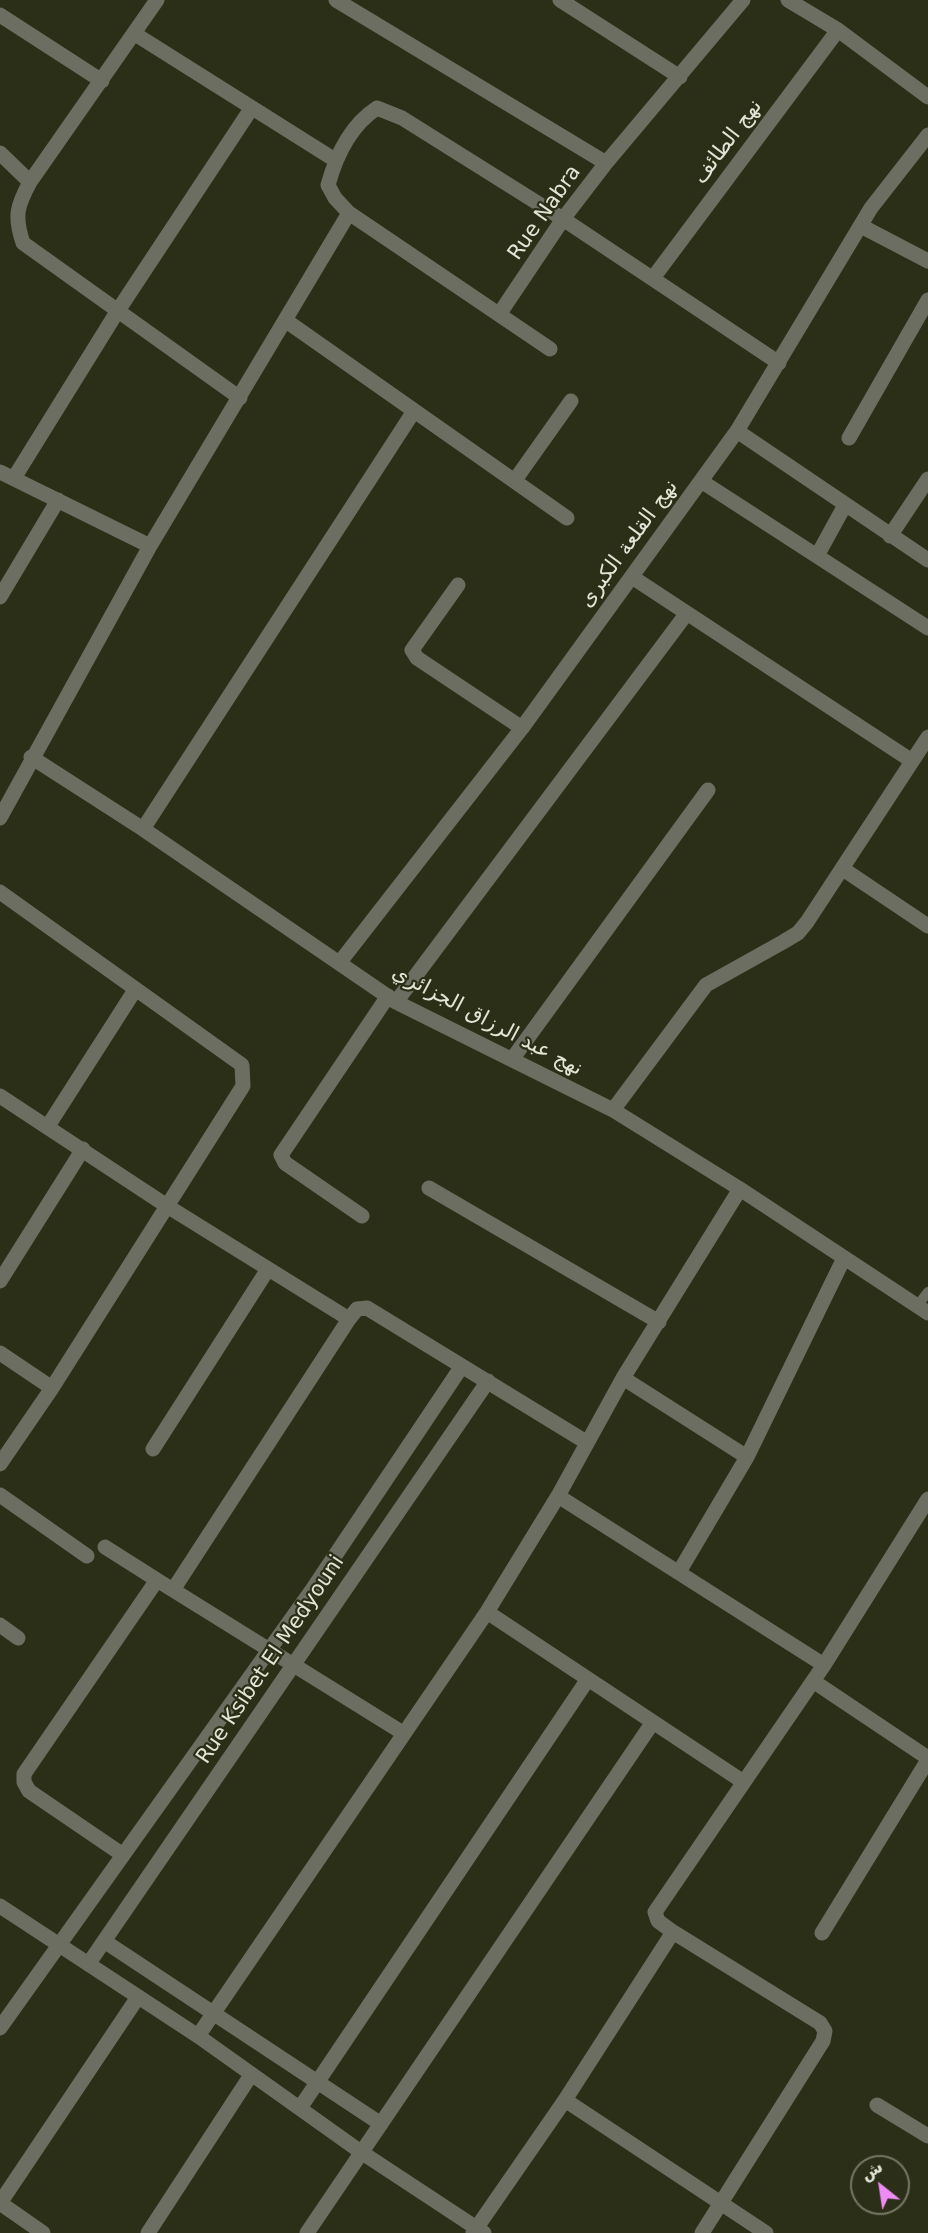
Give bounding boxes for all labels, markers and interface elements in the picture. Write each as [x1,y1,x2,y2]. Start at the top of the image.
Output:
street label: نهج الطائف [688,95,768,189]
street label: Rue Nabra [503,161,587,265]
street label: نهج القلعة الكبرى [574,475,684,613]
street label: نهج عبد الرزاق الجزائري [387,960,587,1082]
street label: Rue Ksibet El Medyouni [192,1551,350,1769]
north arrow [850,2155,910,2215]
text: ش [857,2157,886,2184]

